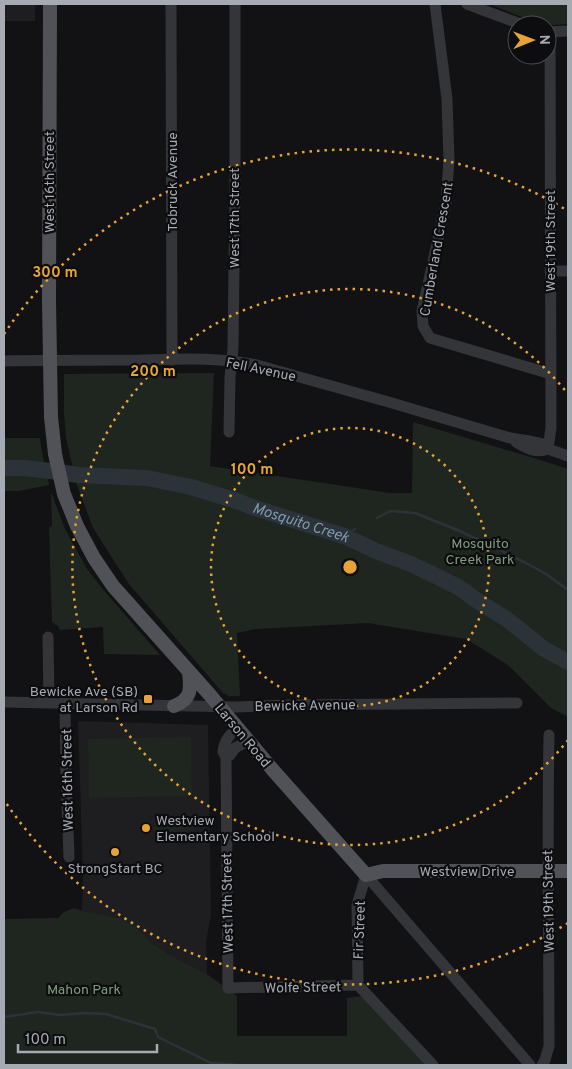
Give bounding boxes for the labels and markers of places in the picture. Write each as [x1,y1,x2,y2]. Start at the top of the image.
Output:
centre of rings [341,558,359,576]
place label: Bewicke Ave (SB) at Larson Rd [30,684,138,717]
marker: Bewicke Ave (SB) at Larson Rd [142,693,154,705]
place label: Westview Elementary School [156,813,275,846]
marker: Westview Elementary School [140,822,152,834]
marker: StrongStart BC [109,846,121,858]
place label: StrongStart BC [67,861,163,878]

